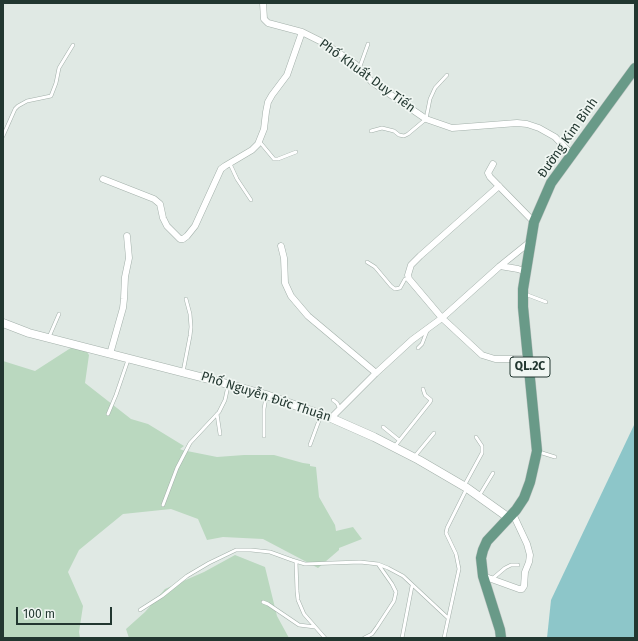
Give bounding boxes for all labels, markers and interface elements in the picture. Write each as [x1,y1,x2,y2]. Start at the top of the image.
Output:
street label: Phố Khuất Duy Tiến [316,36,418,116]
street label: Đường Kim Bình [535,95,601,181]
road number: QL.2C [510,357,550,377]
street label: Phố Nguyễn Đức Thuận [199,369,333,425]
scale bar [18,599,114,625]
text: 100 m [23,607,55,621]

